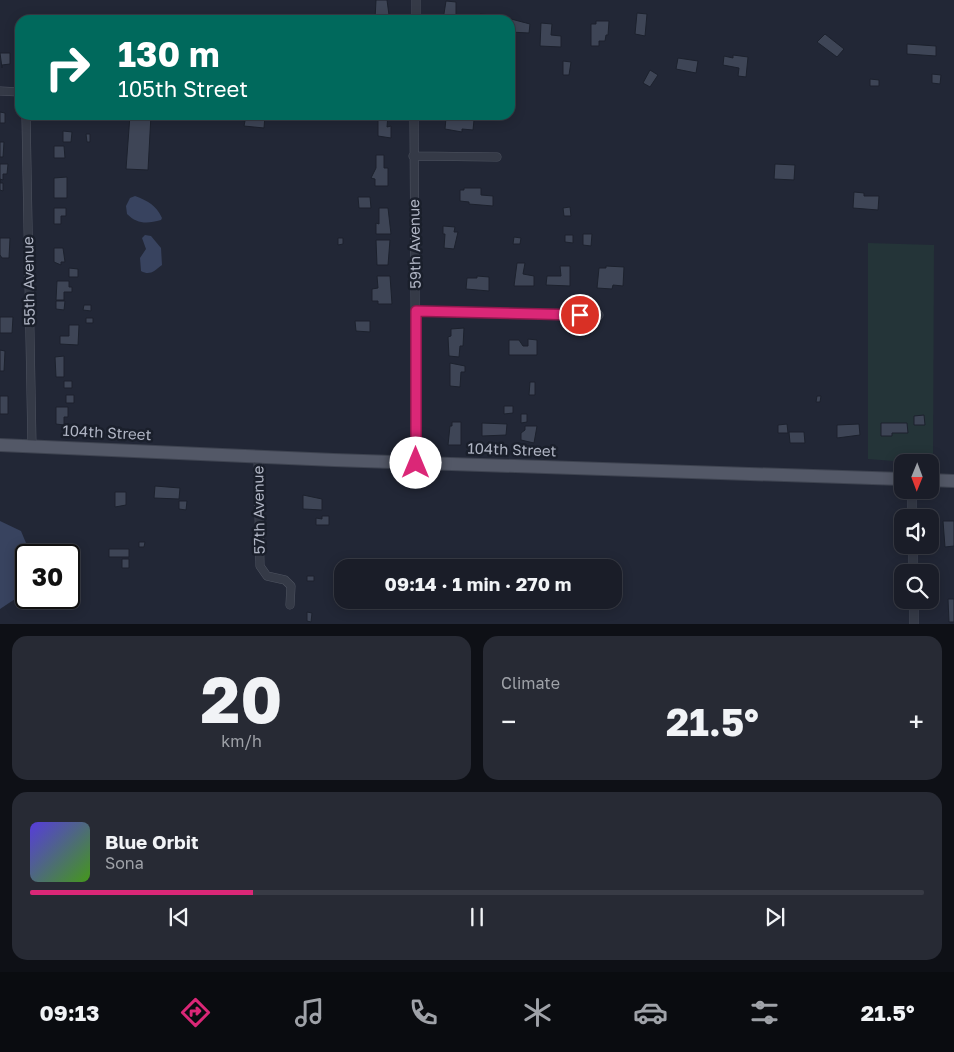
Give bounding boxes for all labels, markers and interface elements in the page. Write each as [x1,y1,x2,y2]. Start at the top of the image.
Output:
text: 130 m [118,33,220,75]
icon: right [35,35,100,100]
text: 105th Street [118,75,248,102]
street label: 59th Avenue [404,199,424,289]
street label: 55th Avenue [18,236,38,326]
pin [559,294,601,336]
icon: arrive [566,301,594,329]
street label: 104th Street [62,421,152,443]
position arrow [389,436,441,488]
street label: 104th Street [467,438,557,460]
north arrow [894,454,939,499]
map controls [894,454,939,609]
street label: 57th Avenue [248,465,268,554]
button: sound [894,509,939,554]
speed limit sign: 30 [15,544,80,609]
button: search [894,564,939,609]
text: 09:14 · 1 min · 270 m [385,572,571,595]
text: 20 [201,659,282,737]
text: Climate [501,673,560,693]
text: 21.5° [666,699,759,744]
text: − [501,705,516,738]
text: + [909,705,924,738]
text: km/h [221,731,262,751]
text: Blue Orbit [105,830,199,853]
text: Sona [105,853,144,873]
icon: previous [165,903,193,931]
icon: pause [463,903,491,931]
icon: next [761,903,789,931]
icon: directions [178,995,213,1030]
icon: music [292,995,327,1030]
icon: phone [406,995,441,1030]
icon: climate [520,995,555,1030]
icon: car [633,995,668,1030]
icon: filters [747,995,782,1030]
text: 09:13 [39,999,99,1026]
text: 21.5° [861,999,915,1026]

